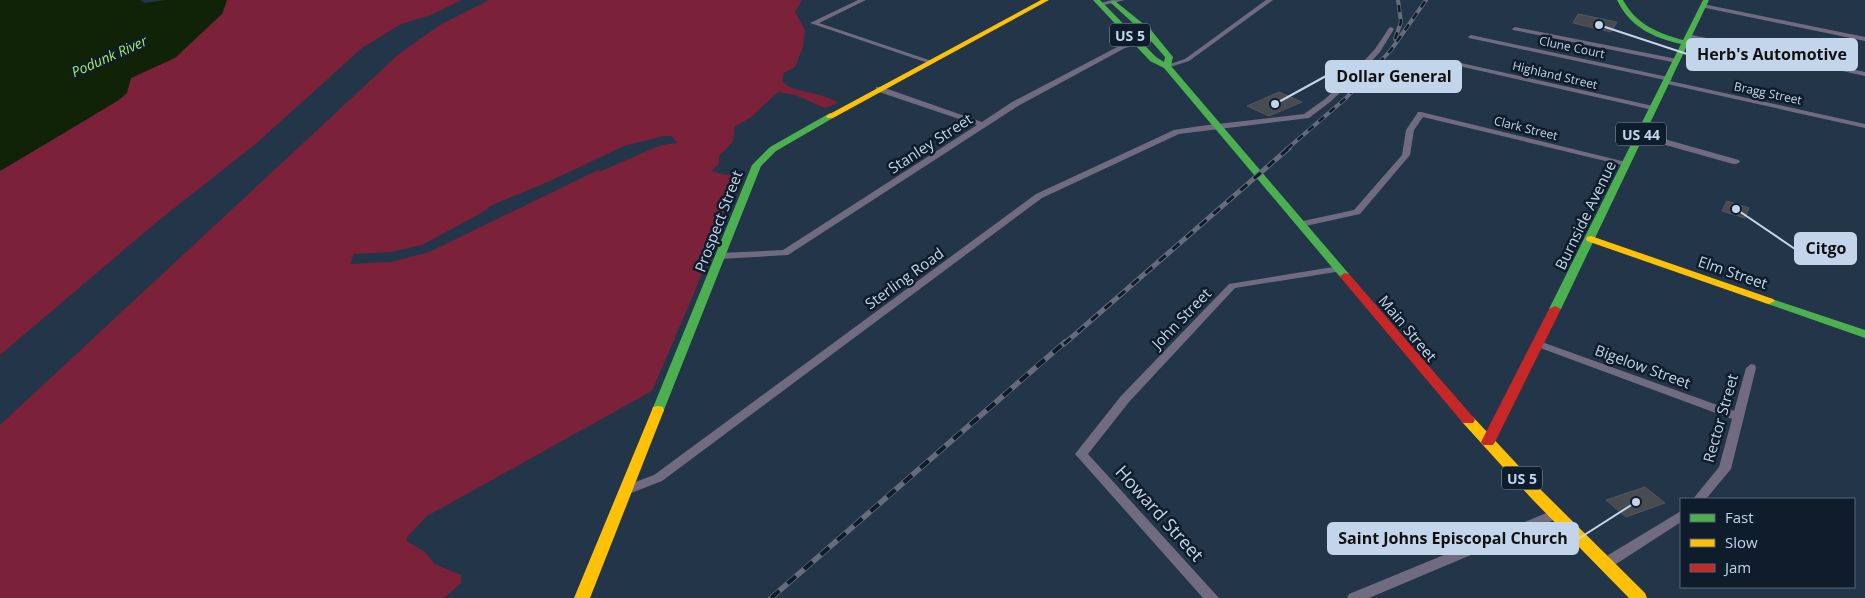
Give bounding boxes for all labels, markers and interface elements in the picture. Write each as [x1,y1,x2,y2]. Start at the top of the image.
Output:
road number: US 5 [1110,24,1150,46]
water label: Podunk River [68,31,150,81]
street label: Clune Court [1538,32,1606,62]
callout: Herb's Automotive [1687,39,1857,70]
text: Herb's Automotive [1697,43,1847,65]
street label: Highland Street [1511,57,1599,93]
callout: Dollar General [1326,61,1461,92]
text: Dollar General [1336,65,1452,87]
street label: Bragg Street [1732,78,1804,108]
street label: Stanley Street [884,108,976,178]
street label: Clark Street [1492,112,1560,144]
road number: US 44 [1616,122,1666,146]
street label: Burnside Avenue [1550,157,1620,273]
street label: Prospect Street [689,167,747,275]
callout: Citgo [1795,233,1856,264]
text: Citgo [1806,237,1847,259]
street label: Sterling Road [861,243,947,313]
street label: Elm Street [1696,251,1770,293]
street label: John Street [1146,283,1215,354]
street label: Main Street [1374,291,1442,365]
street label: Bigelow Street [1592,339,1694,393]
street label: Rector Street [1698,371,1742,465]
street label: Howard Street [1110,460,1210,566]
road number: US 5 [1502,466,1542,489]
legend [1680,498,1855,588]
text: Fast [1725,507,1754,527]
callout: Saint Johns Episcopal Church [1328,523,1578,554]
text: Saint Johns Episcopal Church [1338,527,1568,549]
text: Slow [1725,532,1758,552]
text: Jam [1723,557,1751,577]

